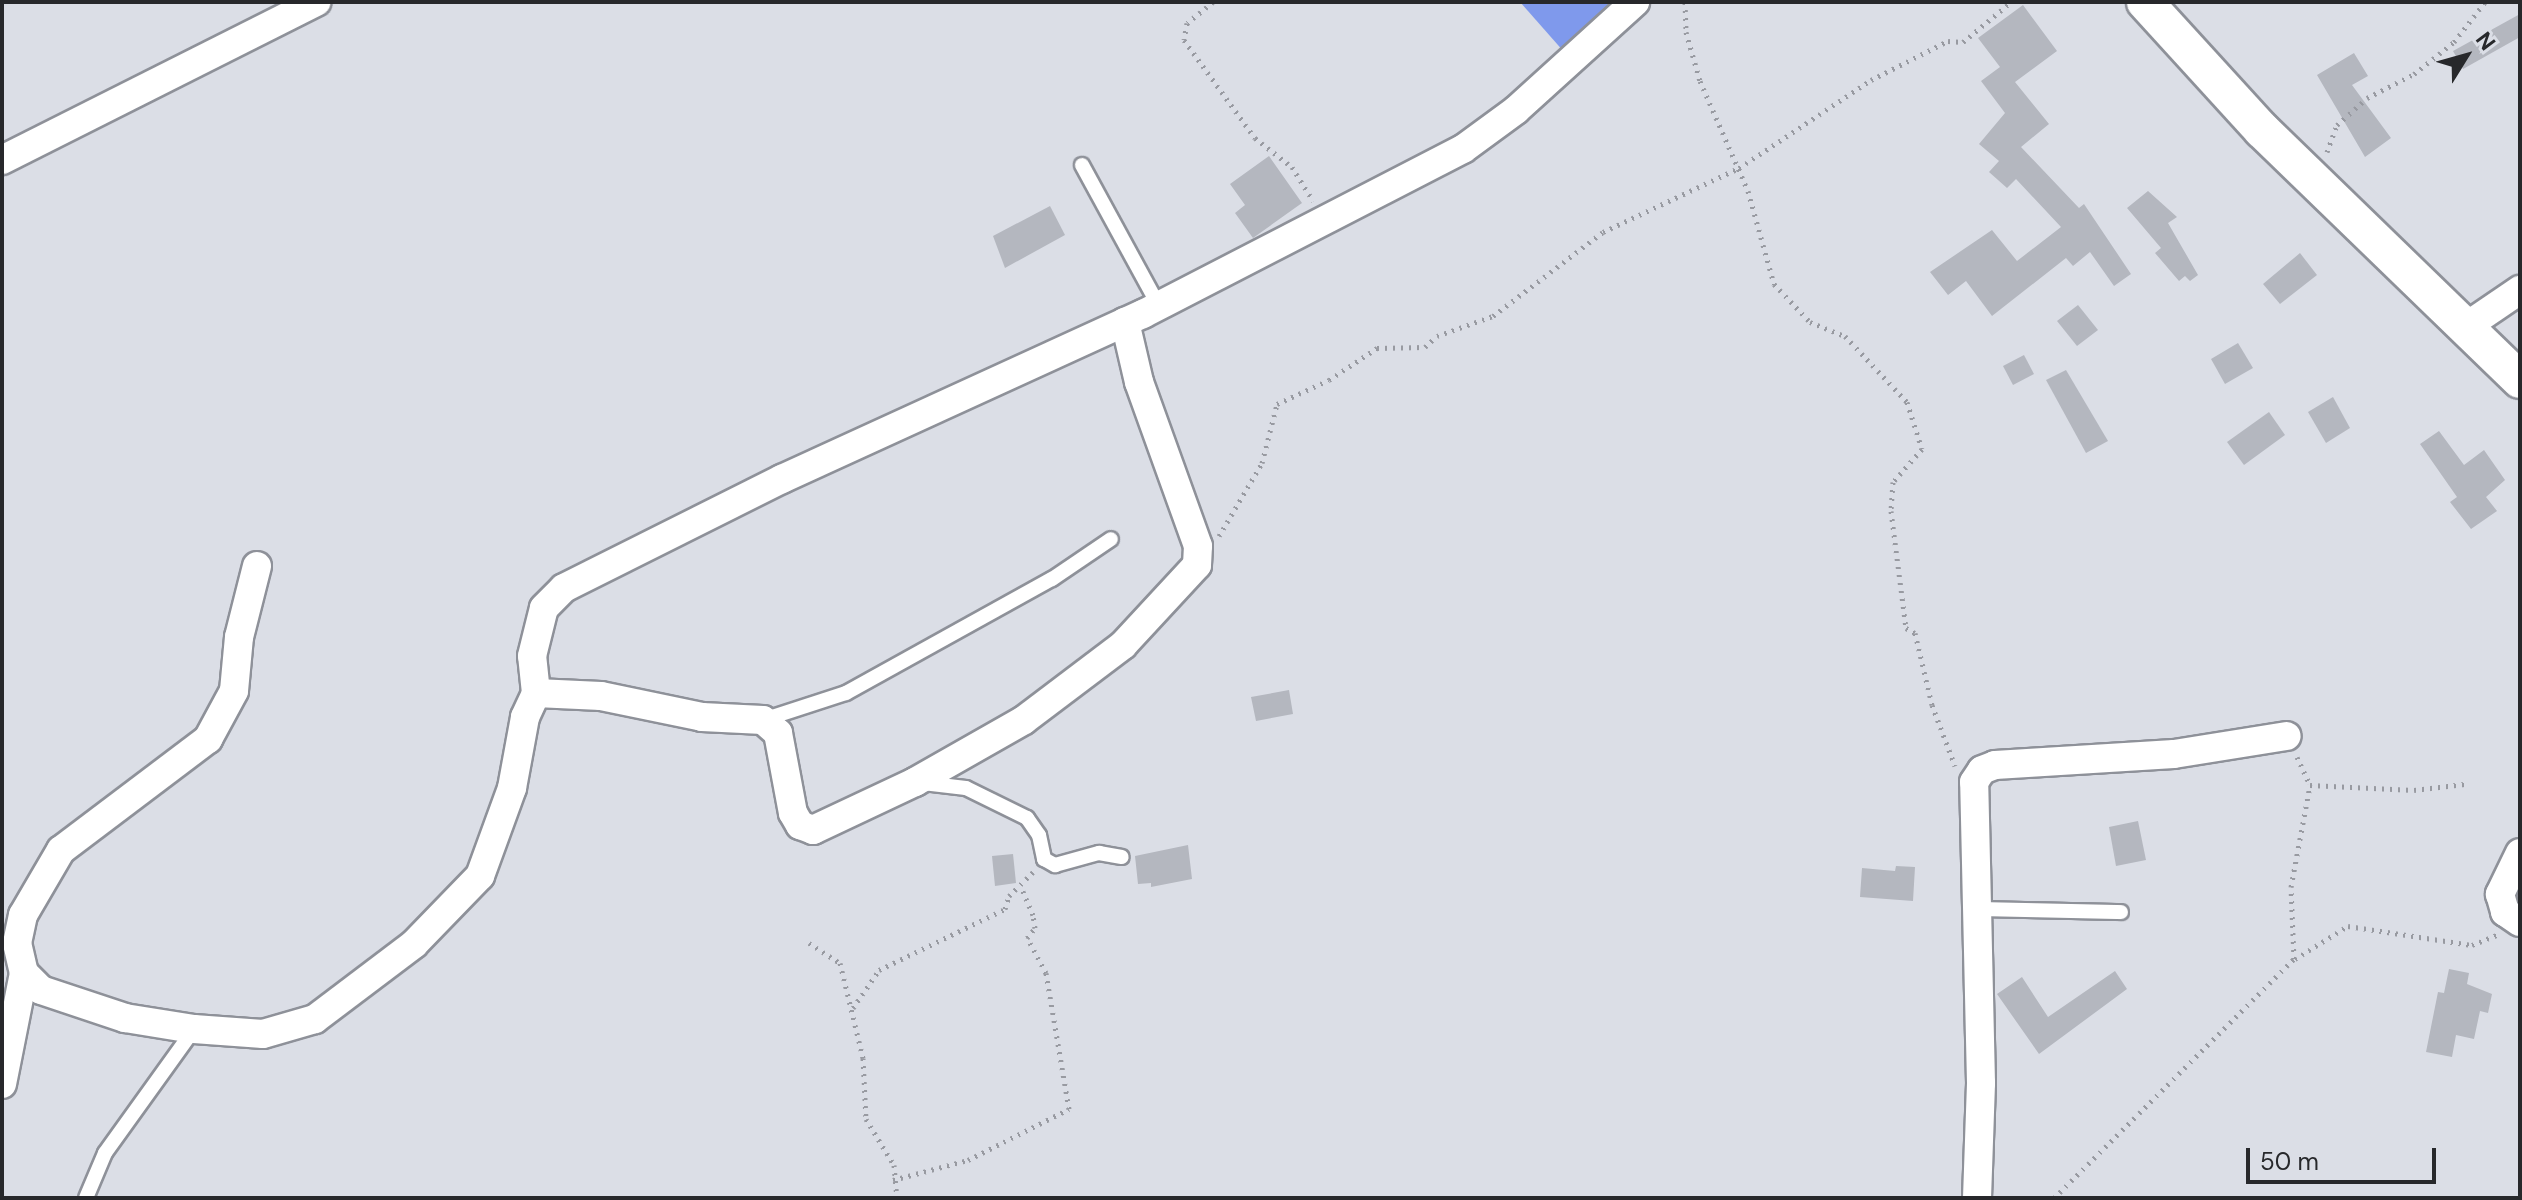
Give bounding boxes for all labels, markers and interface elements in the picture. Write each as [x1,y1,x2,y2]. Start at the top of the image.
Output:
north arrow [2426,16,2506,96]
text: N [2469,26,2502,56]
scale bar [2250,1132,2440,1182]
text: 50 m [2260,1146,2319,1177]

